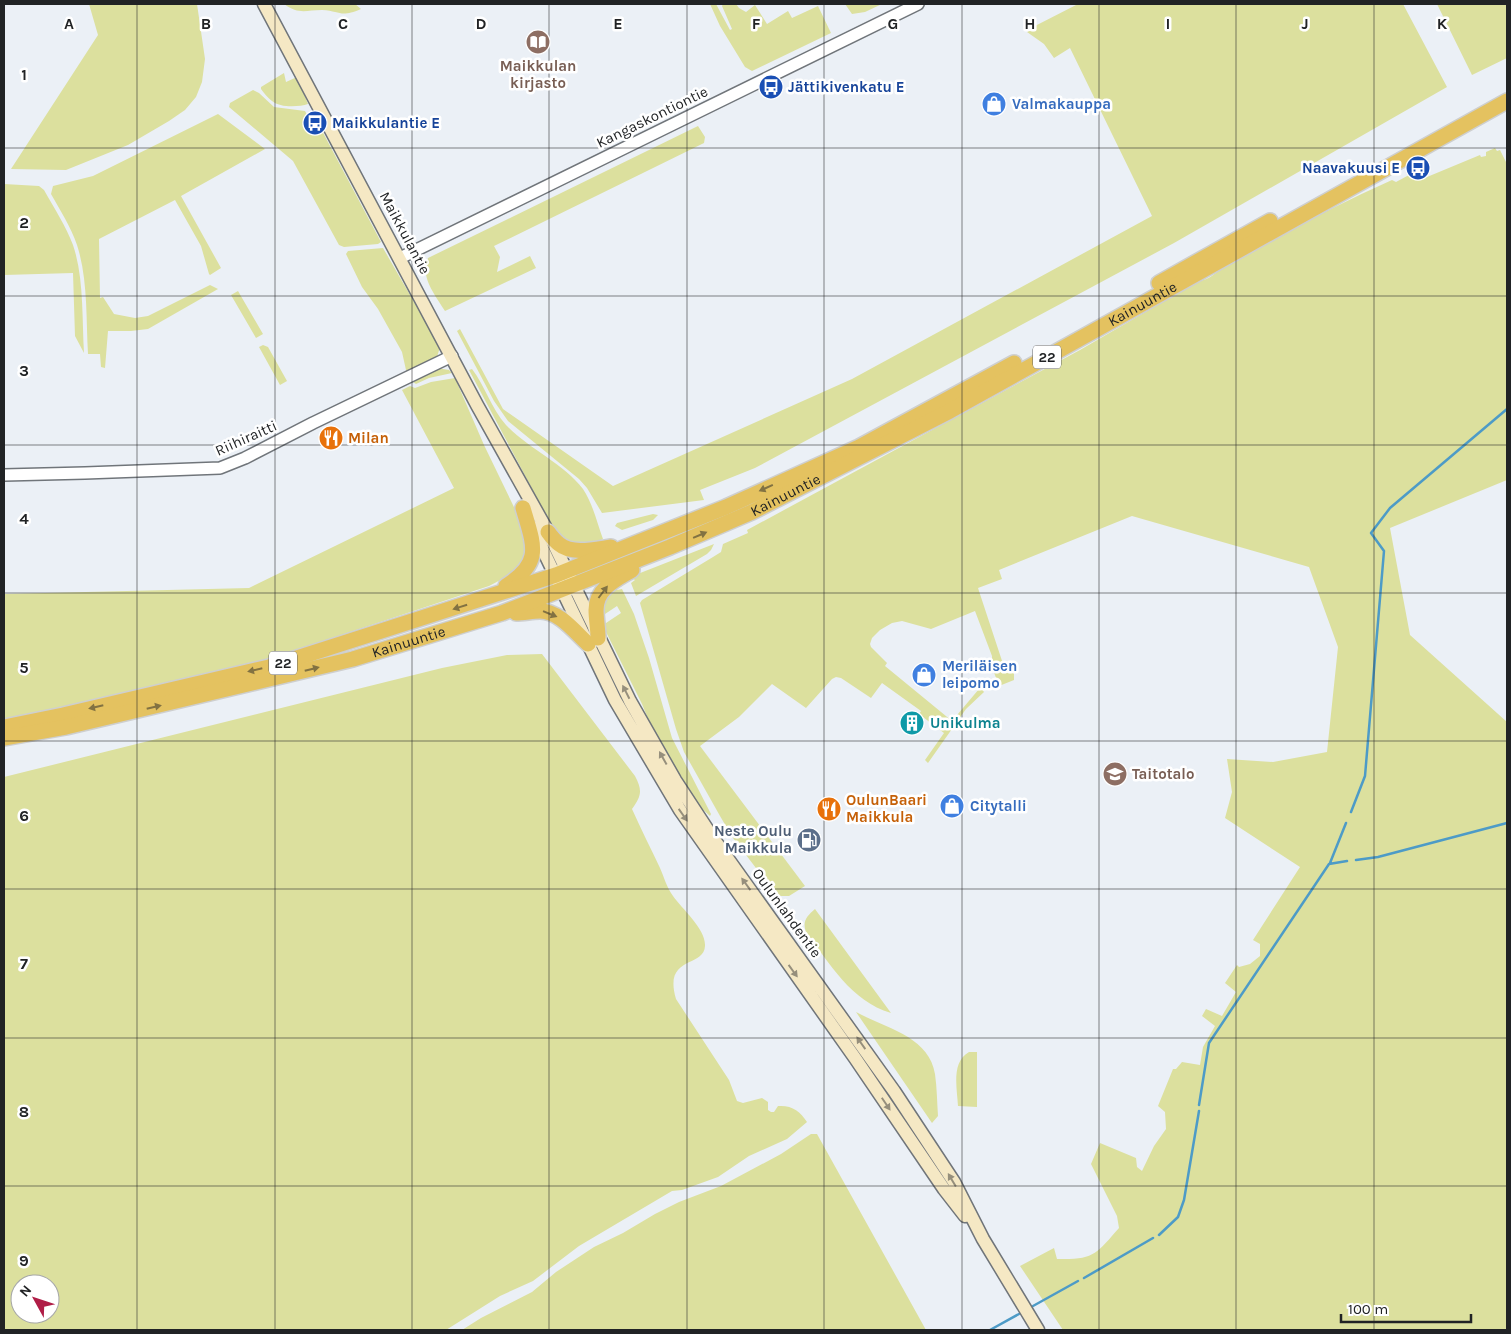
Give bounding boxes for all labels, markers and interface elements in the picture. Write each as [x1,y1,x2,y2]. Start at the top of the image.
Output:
text: A [64,14,74,33]
text: B [201,14,211,33]
text: C [338,14,348,33]
text: D [476,14,487,33]
text: E [613,14,623,33]
text: F [752,14,761,33]
text: G [888,14,898,33]
text: H [1024,14,1036,33]
text: I [1166,14,1170,33]
text: J [1301,14,1309,33]
text: K [1437,14,1448,33]
library icon: Maikkulan kirjasto [525,29,551,55]
place label: Maikkulan kirjasto [500,57,576,92]
text: 1 [21,65,27,84]
bus stop icon: Jättikivenkatu E [758,74,784,100]
place label: Jättikivenkatu E [788,78,905,96]
street label: Kangaskontiontie [593,82,711,152]
shop icon: Valmakauppa [981,91,1007,117]
place label: Valmakauppa [1012,95,1111,113]
bus stop icon: Maikkulantie E [302,110,328,136]
place label: Maikkulantie E [332,114,440,132]
bus stop icon: Naavakuusi E [1405,155,1431,181]
place label: Naavakuusi E [1302,159,1400,177]
street label: Maikkulantie [376,189,434,277]
text: 2 [19,213,29,232]
street label: Kainuuntie [1105,278,1180,330]
road number: 22 [1033,346,1061,368]
text: 3 [19,361,29,380]
street label: Riihiraitti [212,416,280,460]
restaurant icon: Milan [318,425,344,451]
place label: Milan [348,429,389,447]
street label: Kainuuntie [747,470,823,520]
one-way arrow [759,485,773,493]
text: 4 [19,509,29,528]
one-way arrow [693,530,707,538]
one-way arrow [598,585,608,599]
one-way arrow [452,603,467,611]
one-way arrow [543,610,558,618]
street label: Kainuuntie [370,622,447,662]
road number: 22 [269,651,297,674]
place label: Meriläisen leipomo [942,657,1017,692]
text: 5 [19,658,29,677]
shop icon: Meriläisen leipomo [911,662,937,688]
one-way arrow [305,665,320,673]
one-way arrow [247,666,262,674]
one-way arrow [622,685,630,700]
one-way arrow [89,703,104,711]
one-way arrow [147,703,162,711]
building icon: Unikulma [899,710,925,736]
place label: Unikulma [930,714,1000,732]
one-way arrow [658,751,667,764]
school or university icon: Taitotalo [1102,761,1128,787]
place label: Taitotalo [1132,765,1194,783]
place label: OulunBaari Maikkula [846,791,927,826]
shop icon: Citytalli [939,793,965,819]
restaurant icon: OulunBaari Maikkula [816,796,842,822]
place label: Citytalli [970,797,1027,815]
text: 6 [19,806,29,825]
one-way arrow [678,808,688,822]
place label: Neste Oulu Maikkula [714,822,792,857]
fuel station icon: Neste Oulu Maikkula [796,827,822,853]
street label: Oulunlahdentie [749,865,825,961]
one-way arrow [741,877,751,891]
text: 7 [20,954,28,973]
one-way arrow [787,964,798,977]
one-way arrow [856,1036,866,1050]
one-way arrow [881,1097,891,1111]
text: 8 [19,1102,29,1121]
one-way arrow [948,1174,957,1187]
text: 9 [19,1251,29,1270]
north arrow [10,1274,60,1324]
text: N [16,1282,35,1300]
scale bar [1341,1292,1471,1324]
text: 100 m [1348,1300,1388,1318]

